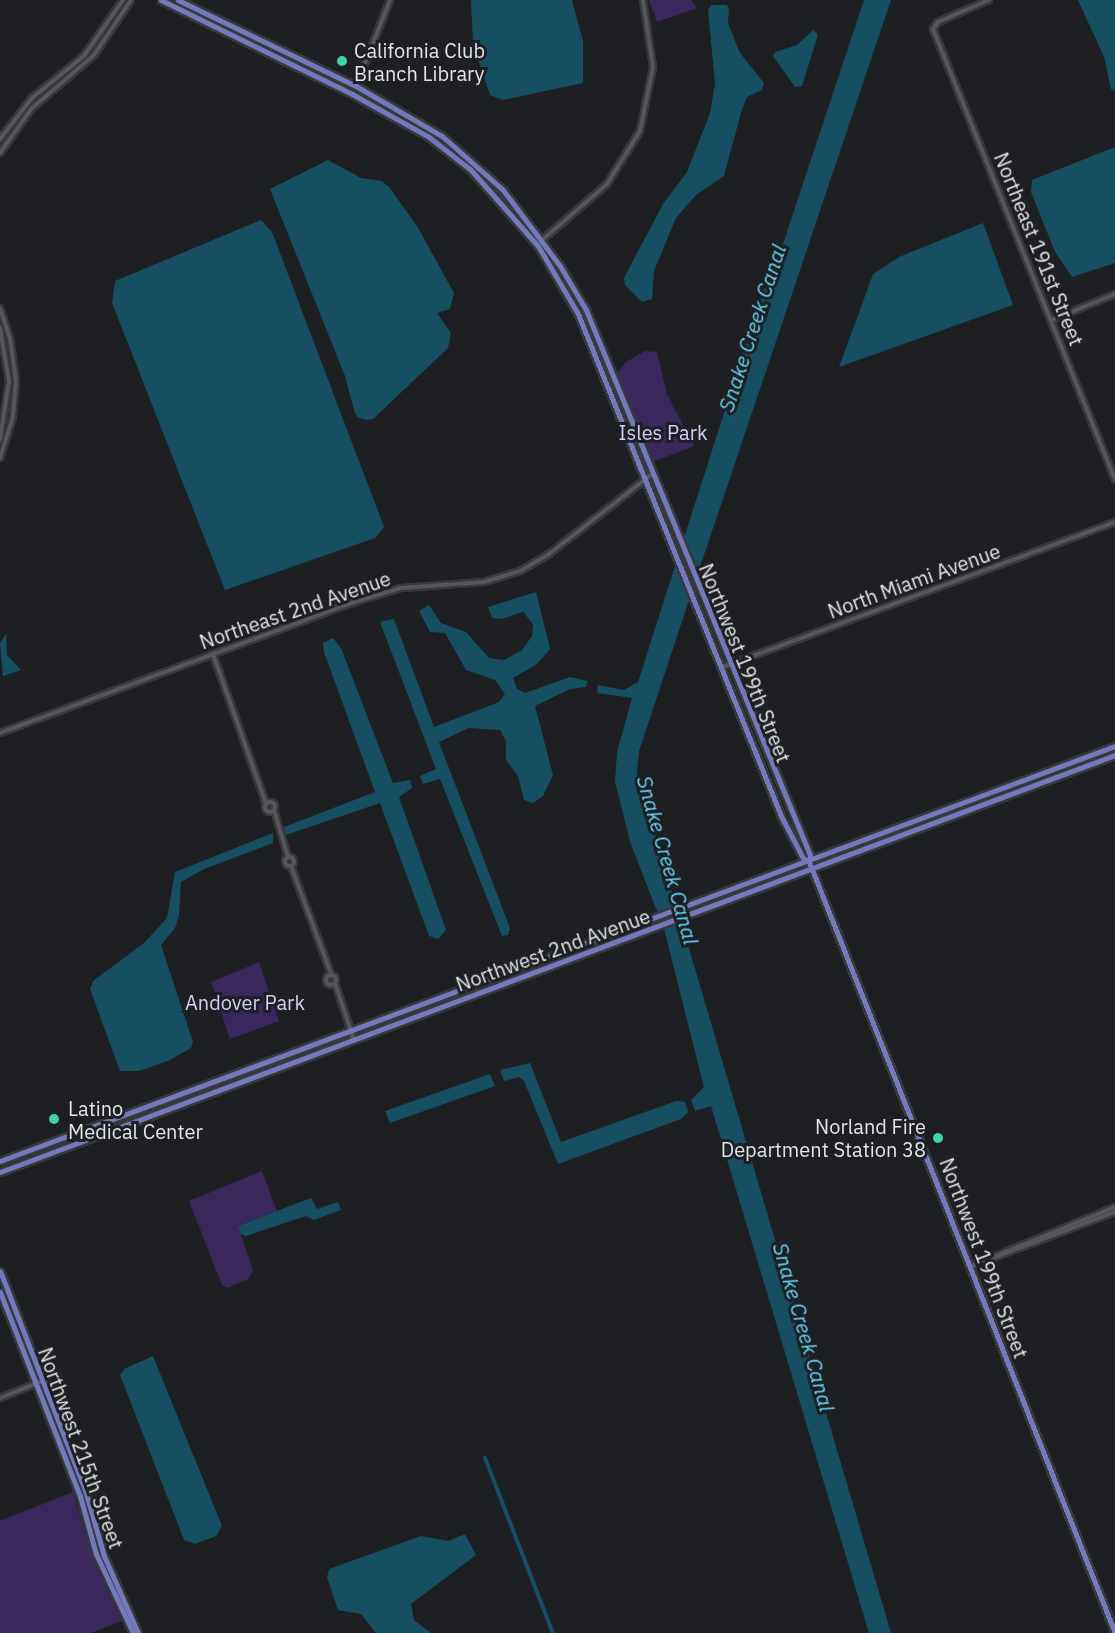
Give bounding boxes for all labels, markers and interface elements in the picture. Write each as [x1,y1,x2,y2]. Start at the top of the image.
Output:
place label: California Club Branch Library [354,38,485,85]
marker: California Club Branch Library [335,54,349,68]
street label: Northeast 191st Street [989,149,1089,349]
water label: Snake Creek Canal [713,241,791,415]
park label: Isles Park [618,420,708,444]
street label: North Miami Avenue [825,539,1003,623]
street label: Northwest 199th Street [694,560,796,766]
street label: Northeast 2nd Avenue [196,566,394,654]
water label: Snake Creek Canal [632,773,704,947]
street label: Northwest 2nd Avenue [453,904,653,996]
park label: Andover Park [185,990,305,1014]
place label: Latino Medical Center [68,1096,203,1143]
marker: Latino Medical Center [45,1110,63,1128]
place label: Norland Fire Department Station 38 [721,1114,926,1161]
marker: Norland Fire Department Station 38 [931,1131,945,1145]
street label: Northwest 199th Street [935,1154,1033,1362]
water label: Snake Creek Canal [768,1240,840,1414]
street label: Northwest 215th Street [33,1344,129,1552]

